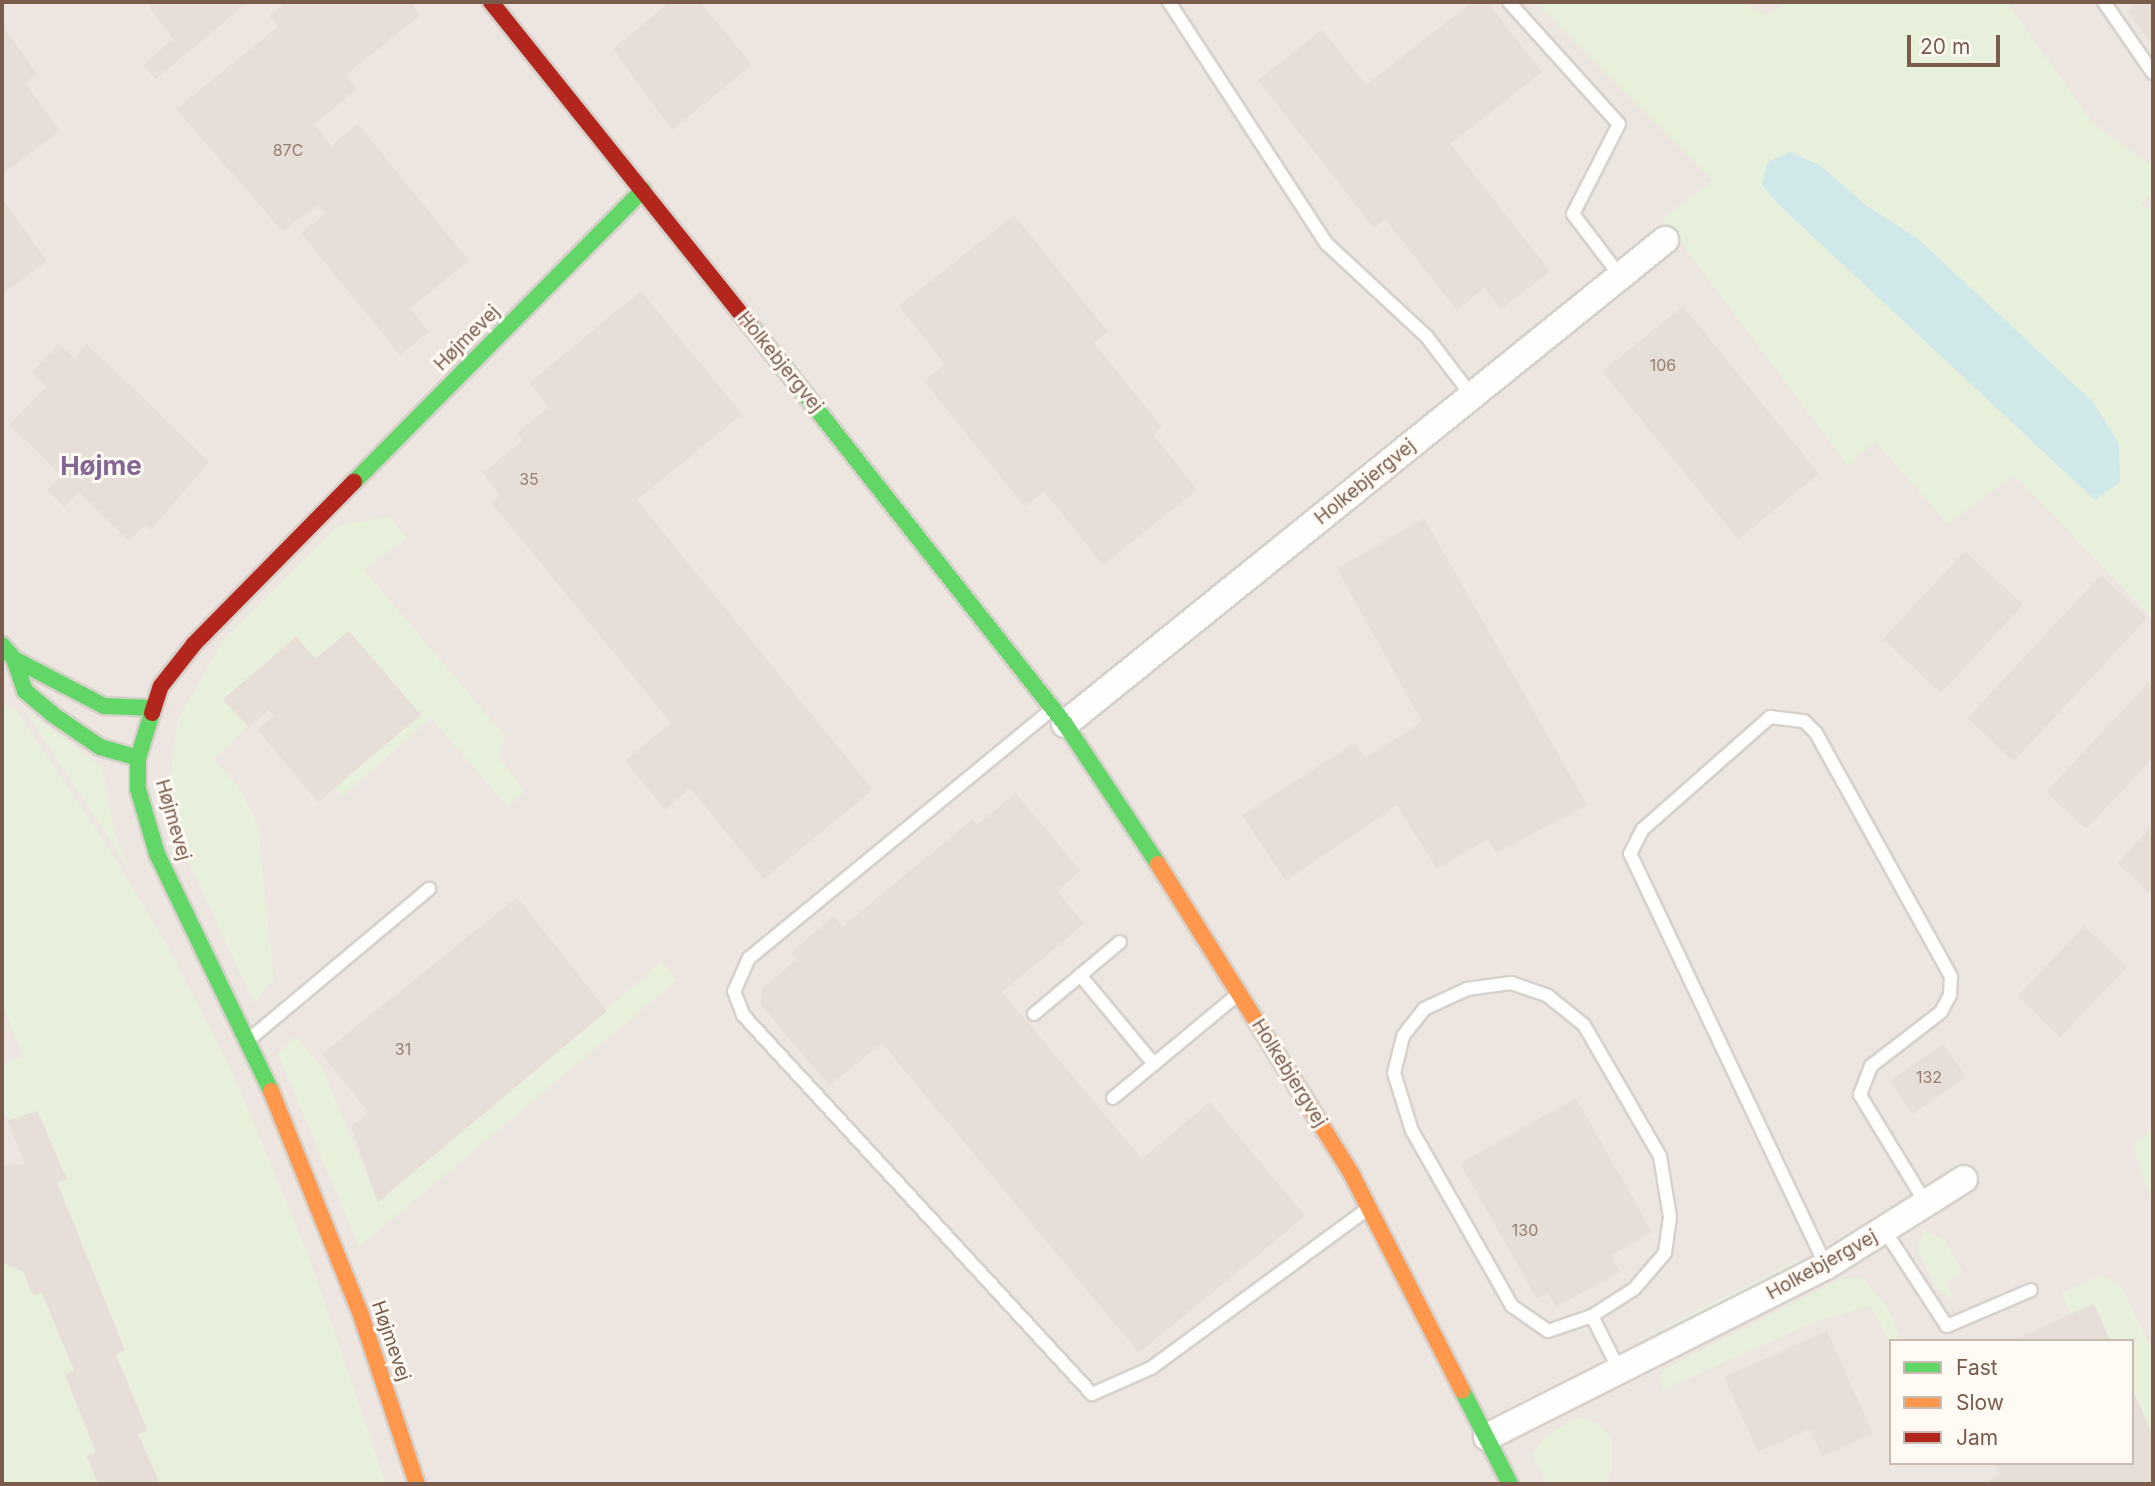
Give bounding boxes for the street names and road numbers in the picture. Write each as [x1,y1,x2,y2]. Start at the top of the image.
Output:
street label: Højmevej [429,300,505,376]
street label: Holkebjergvej [732,307,828,417]
street label: Holkebjergvej [1310,434,1420,530]
street label: Højmevej [151,777,195,863]
street label: Holkebjergvej [1247,1015,1331,1131]
street label: Holkebjergvej [1763,1225,1881,1305]
street label: Højmevej [367,1298,415,1384]

